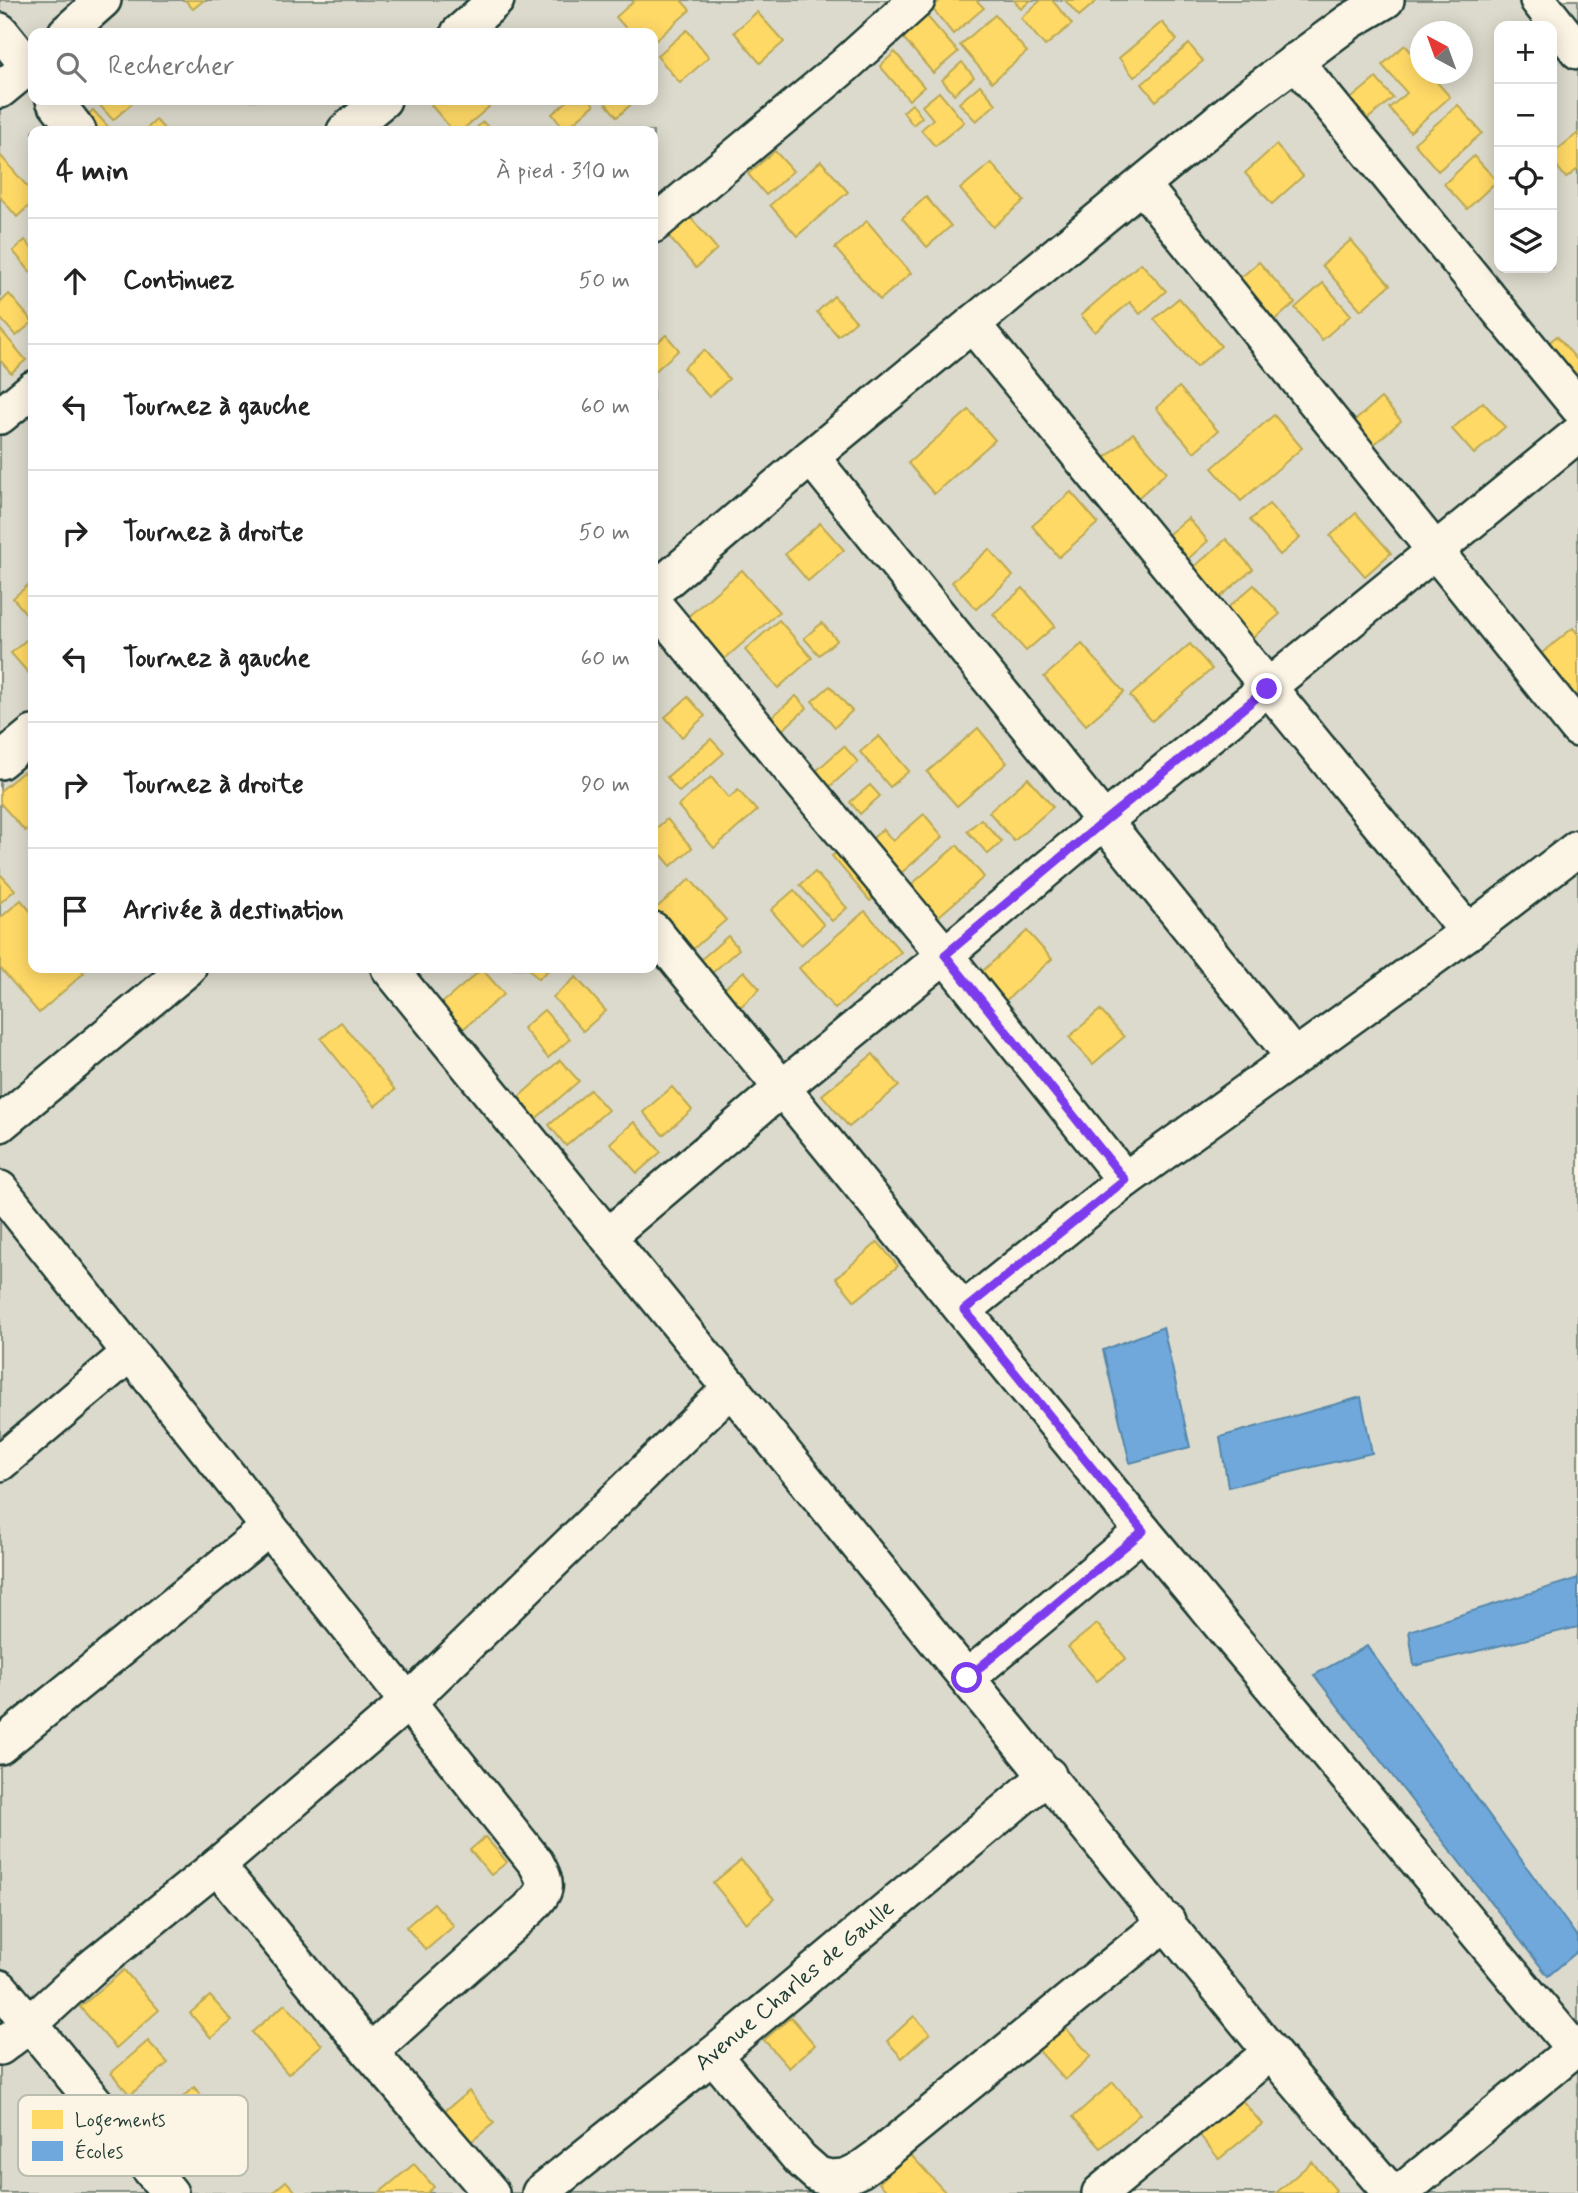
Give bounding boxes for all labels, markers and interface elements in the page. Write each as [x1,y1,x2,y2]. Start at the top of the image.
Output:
north arrow [1410,21,1473,84]
map controls [1494,21,1557,273]
button: + [1494,21,1557,84]
search box [28,28,658,105]
icon: search [52,48,90,86]
text: Rechercher [108,50,234,84]
button: − [1494,84,1557,147]
button: locate [1494,147,1557,210]
text: 4 min [56,152,129,191]
text: À pied · 310 m [496,157,630,187]
button: layers [1494,210,1557,273]
icon: ahead [56,262,94,300]
text: Continuez [123,264,234,298]
text: 50 m [579,266,630,296]
icon: left [56,388,94,426]
text: Tournez à gauche [123,390,310,424]
text: 60 m [581,392,630,422]
icon: right [56,514,94,552]
text: Tournez à droite [123,516,304,550]
text: 50 m [579,518,630,548]
icon: left [56,640,94,678]
text: Tournez à gauche [123,642,310,676]
text: 60 m [581,644,630,674]
route end [1251,673,1282,704]
icon: right [56,766,94,804]
text: Tournez à droite [123,768,304,802]
text: 90 m [581,770,630,800]
icon: arrive [56,892,94,930]
text: Arrivée à destination [123,894,344,928]
route start [951,1662,982,1693]
street label: Avenue Charles de Gaulle [689,1894,901,2078]
legend [18,2095,248,2176]
text: Logements [75,2108,166,2136]
text: Écoles [75,2139,123,2165]

